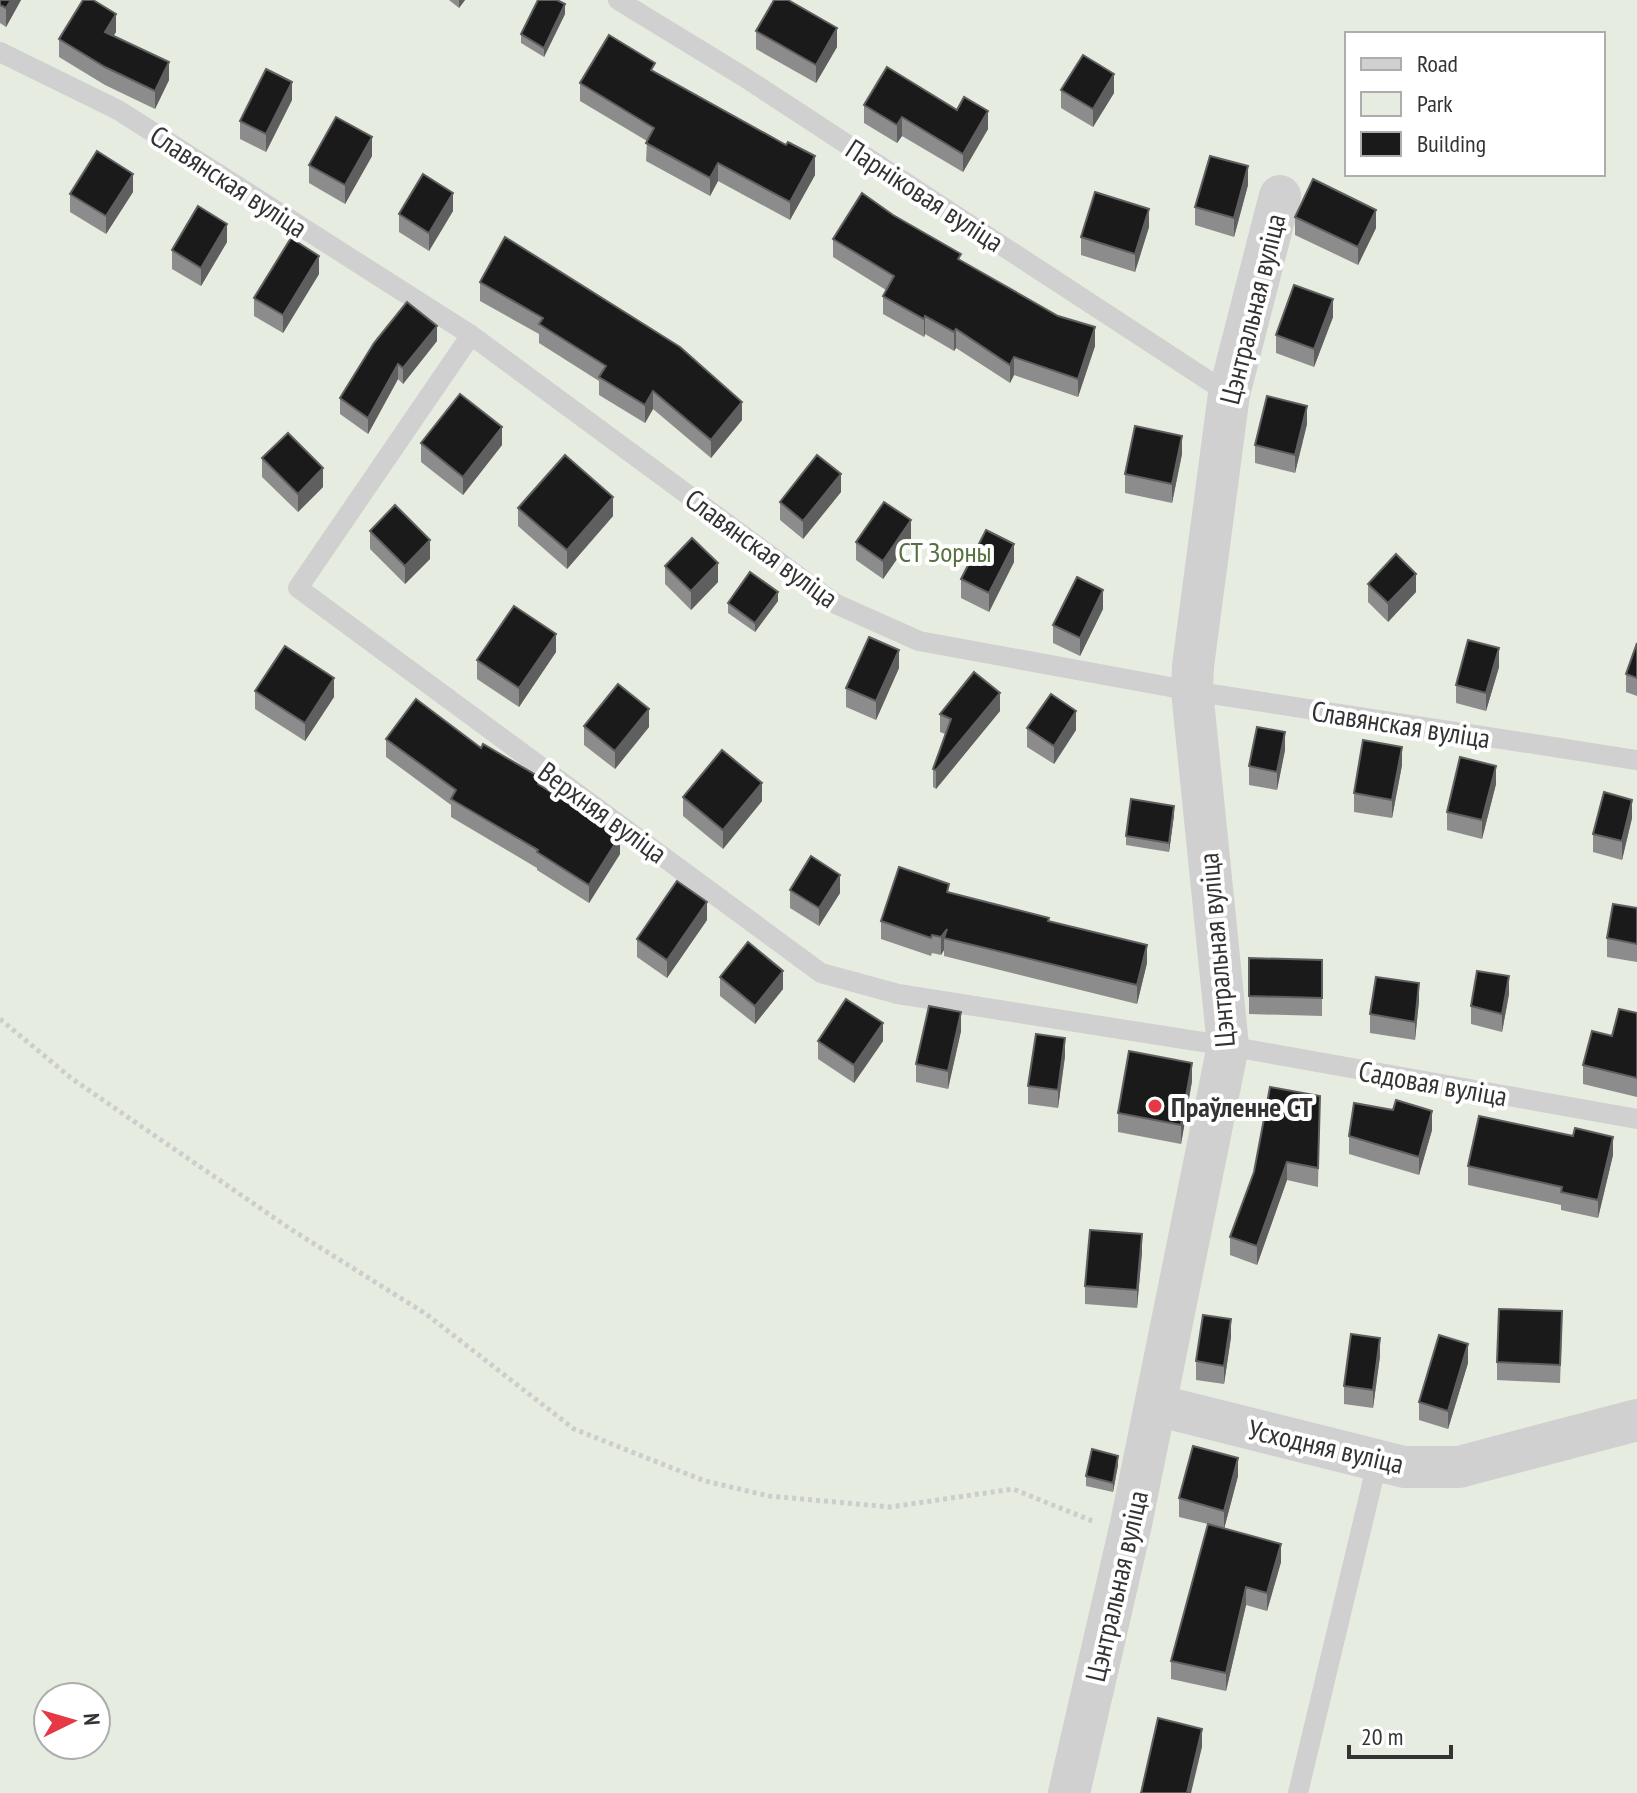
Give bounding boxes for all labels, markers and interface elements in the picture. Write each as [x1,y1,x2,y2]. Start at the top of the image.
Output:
legend [1345,32,1605,176]
text: Road [1417,48,1458,79]
text: Park [1417,88,1453,119]
street label: Славянская вуліца [143,116,315,246]
text: Building [1417,128,1486,159]
street label: Парніковая вуліца [839,130,1011,260]
street label: Цэнтральная вуліца [1210,210,1294,408]
street label: Славянская вуліца [678,480,846,616]
park label: СТ Зорны [898,533,992,570]
street label: Славянская вуліца [1309,692,1493,756]
street label: Верхняя вуліца [531,753,675,871]
street label: Цэнтральная вуліца [1189,851,1243,1049]
street label: Садовая вуліца [1356,1052,1510,1114]
place label: Праўленне СТ [1171,1088,1313,1125]
marker: Праўленне СТ [1146,1097,1164,1115]
street label: Усходняя вуліца [1245,1410,1407,1482]
street label: Цэнтральная вуліца [1076,1487,1156,1685]
north arrow [32,1681,112,1761]
scale bar [1349,1709,1451,1759]
text: N [77,1712,106,1726]
text: 20 m [1361,1721,1403,1752]

